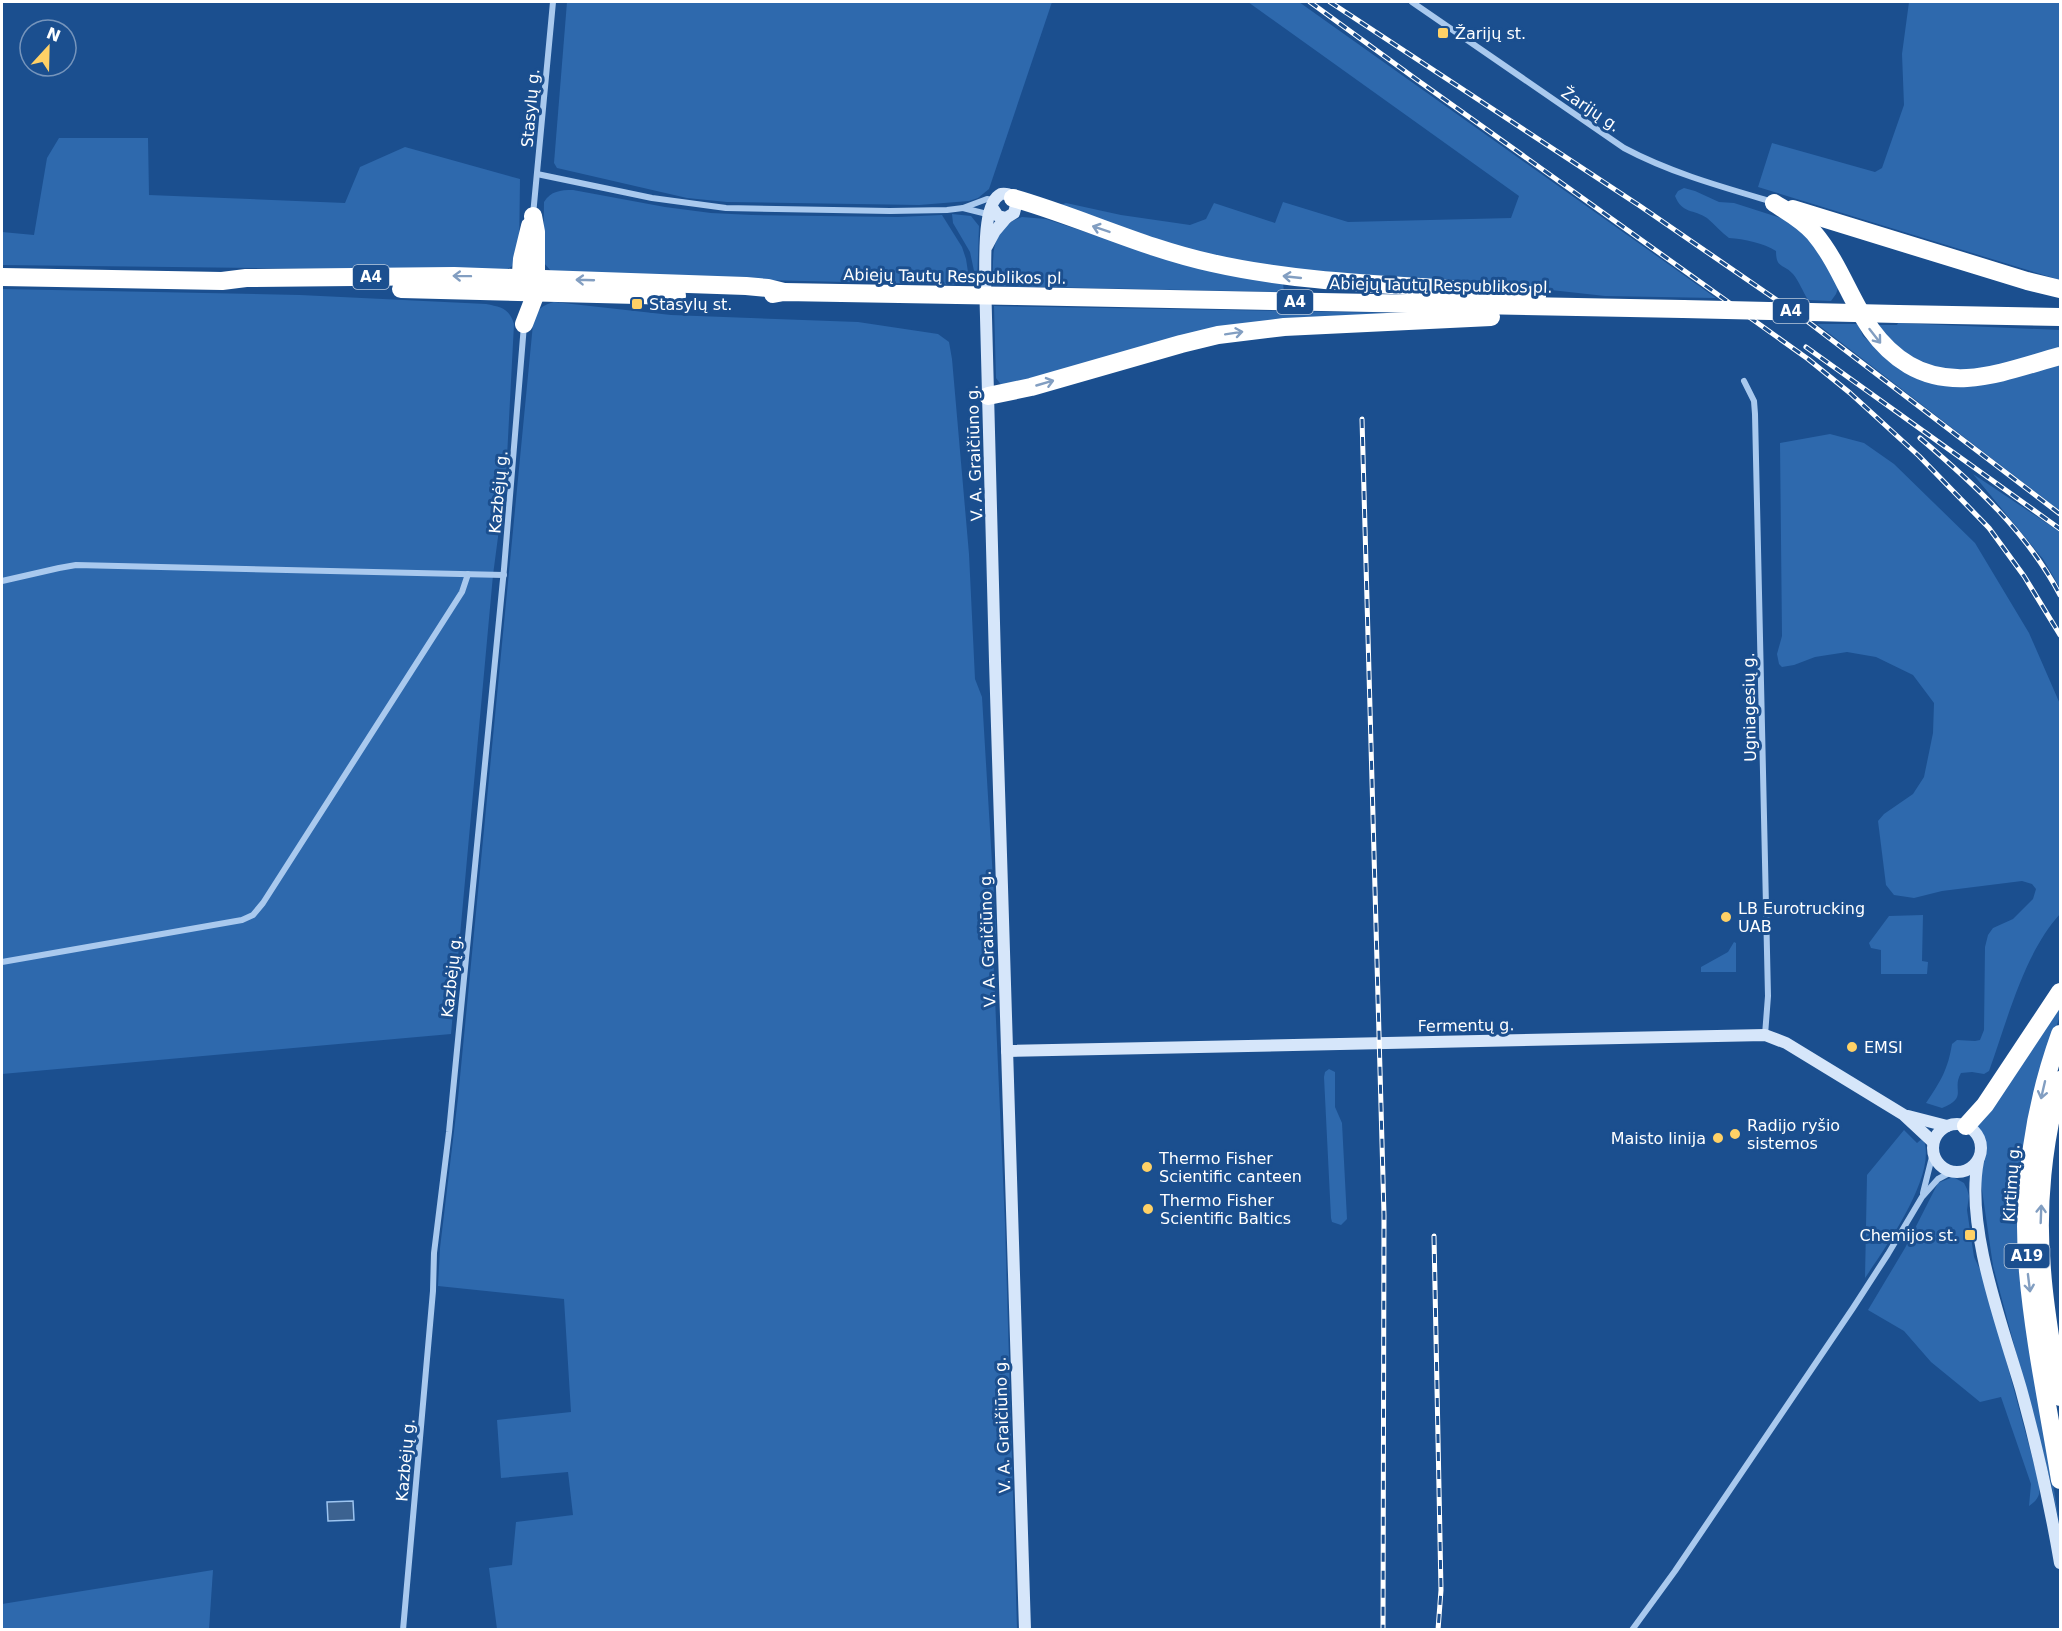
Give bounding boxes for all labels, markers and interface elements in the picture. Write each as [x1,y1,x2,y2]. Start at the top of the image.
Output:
north arrow [18,18,78,78]
text: N [44,23,63,46]
place label: Žarijų st. [1455,24,1526,43]
marker: Žarijų st. [1436,26,1450,40]
street label: Stasylų g. [518,68,543,148]
street label: Žarijų g. [1558,83,1624,136]
one-way arrow [1092,223,1111,234]
road number: A4 [353,265,389,289]
street label: Abiejų Tautų Respublikos pl. [843,265,1067,288]
one-way arrow [452,270,472,282]
one-way arrow [1282,271,1302,282]
one-way arrow [575,274,595,285]
street label: Abiejų Tautų Respublikos pl. [1329,274,1553,297]
road number: A4 [1277,290,1313,314]
place label: Stasylų st. [649,295,732,314]
marker: Stasylų st. [630,297,644,311]
road number: A4 [1773,299,1809,323]
one-way arrow [1223,327,1243,338]
one-way arrow [1868,327,1881,343]
one-way arrow [1035,376,1054,388]
street label: V. A. Graičiūno g. [963,384,986,522]
street label: Kazbėjų g. [485,450,512,534]
street label: Ugniagesių g. [1739,652,1760,762]
street label: V. A. Graičiūno g. [976,870,999,1008]
place label: LB Eurotrucking UAB [1738,899,1865,936]
marker: LB Eurotrucking UAB [1719,910,1733,924]
street label: Kazbėjų g. [438,934,465,1018]
street label: Fermentų g. [1417,1015,1515,1036]
place label: EMSI [1864,1038,1903,1057]
marker: EMSI [1845,1040,1859,1054]
one-way arrow [2037,1080,2049,1099]
place label: Radijo ryšio sistemos [1747,1116,1840,1153]
marker: Radijo ryšio sistemos [1728,1127,1742,1141]
place label: Maisto linija [1611,1129,1706,1148]
marker: Maisto linija [1711,1131,1725,1145]
street label: Kirtimų g. [1999,1143,2024,1223]
place label: Thermo Fisher Scientific canteen [1158,1149,1302,1186]
marker: Thermo Fisher Scientific canteen [1140,1160,1154,1174]
place label: Thermo Fisher Scientific Baltics [1159,1191,1291,1228]
marker: Thermo Fisher Scientific Baltics [1141,1202,1155,1216]
one-way arrow [2035,1204,2046,1224]
place label: Chemijos st. [1859,1226,1958,1245]
marker: Chemijos st. [1963,1228,1977,1242]
road number: A19 [2004,1244,2050,1268]
one-way arrow [2024,1273,2035,1293]
street label: V. A. Graičiūno g. [991,1356,1014,1494]
street label: Kazbėjų g. [392,1418,419,1502]

